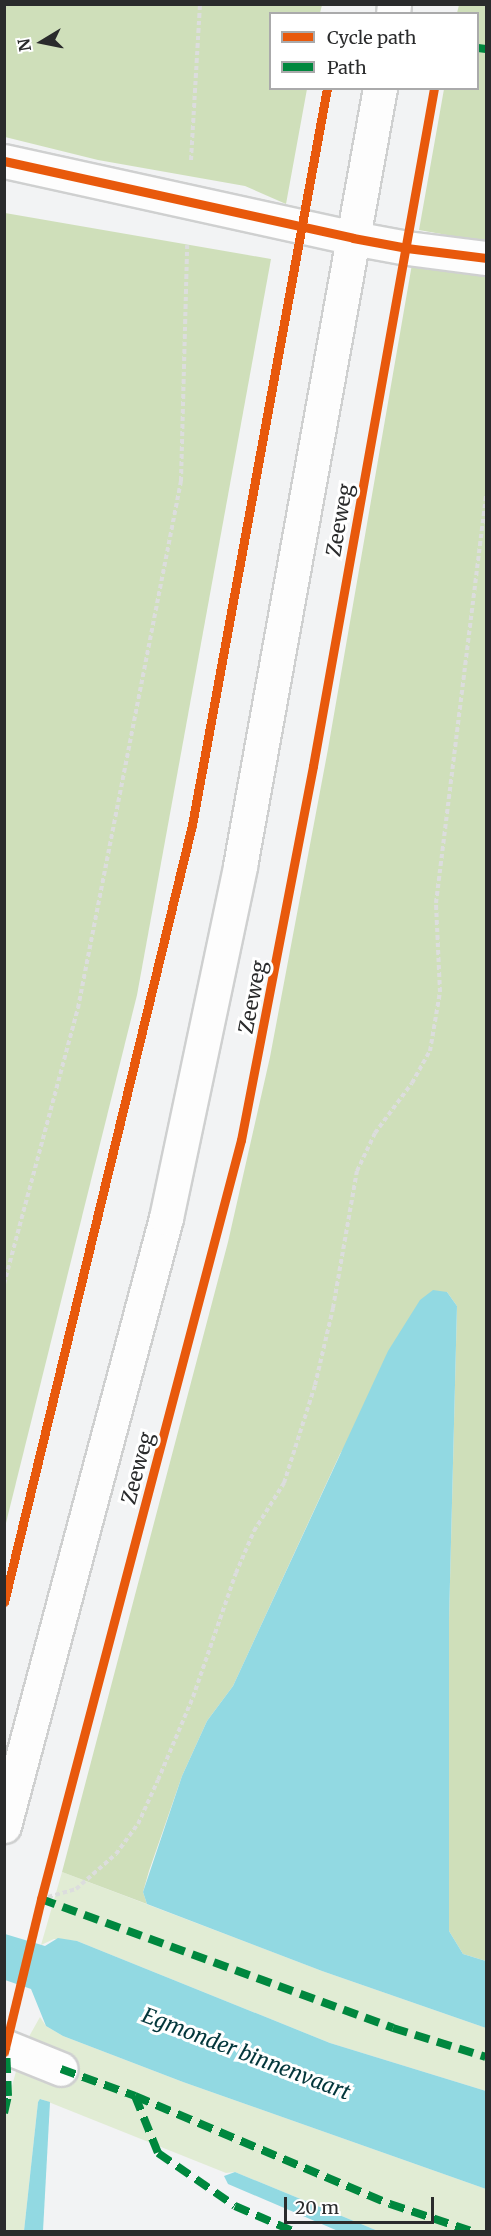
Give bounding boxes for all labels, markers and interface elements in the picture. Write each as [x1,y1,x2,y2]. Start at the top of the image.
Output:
north arrow [12,12,72,72]
legend [269,12,479,90]
text: Cycle path [327,26,416,49]
text: N [13,37,35,53]
text: Path [327,56,367,79]
street label: Zeeweg [321,482,357,558]
street label: Zeeweg [233,959,271,1035]
street label: Zeeweg [116,1429,158,1507]
water label: Egmonder binnenvaart [139,2003,353,2105]
scale bar [287,2185,437,2223]
text: 20 m [295,2196,339,2219]

